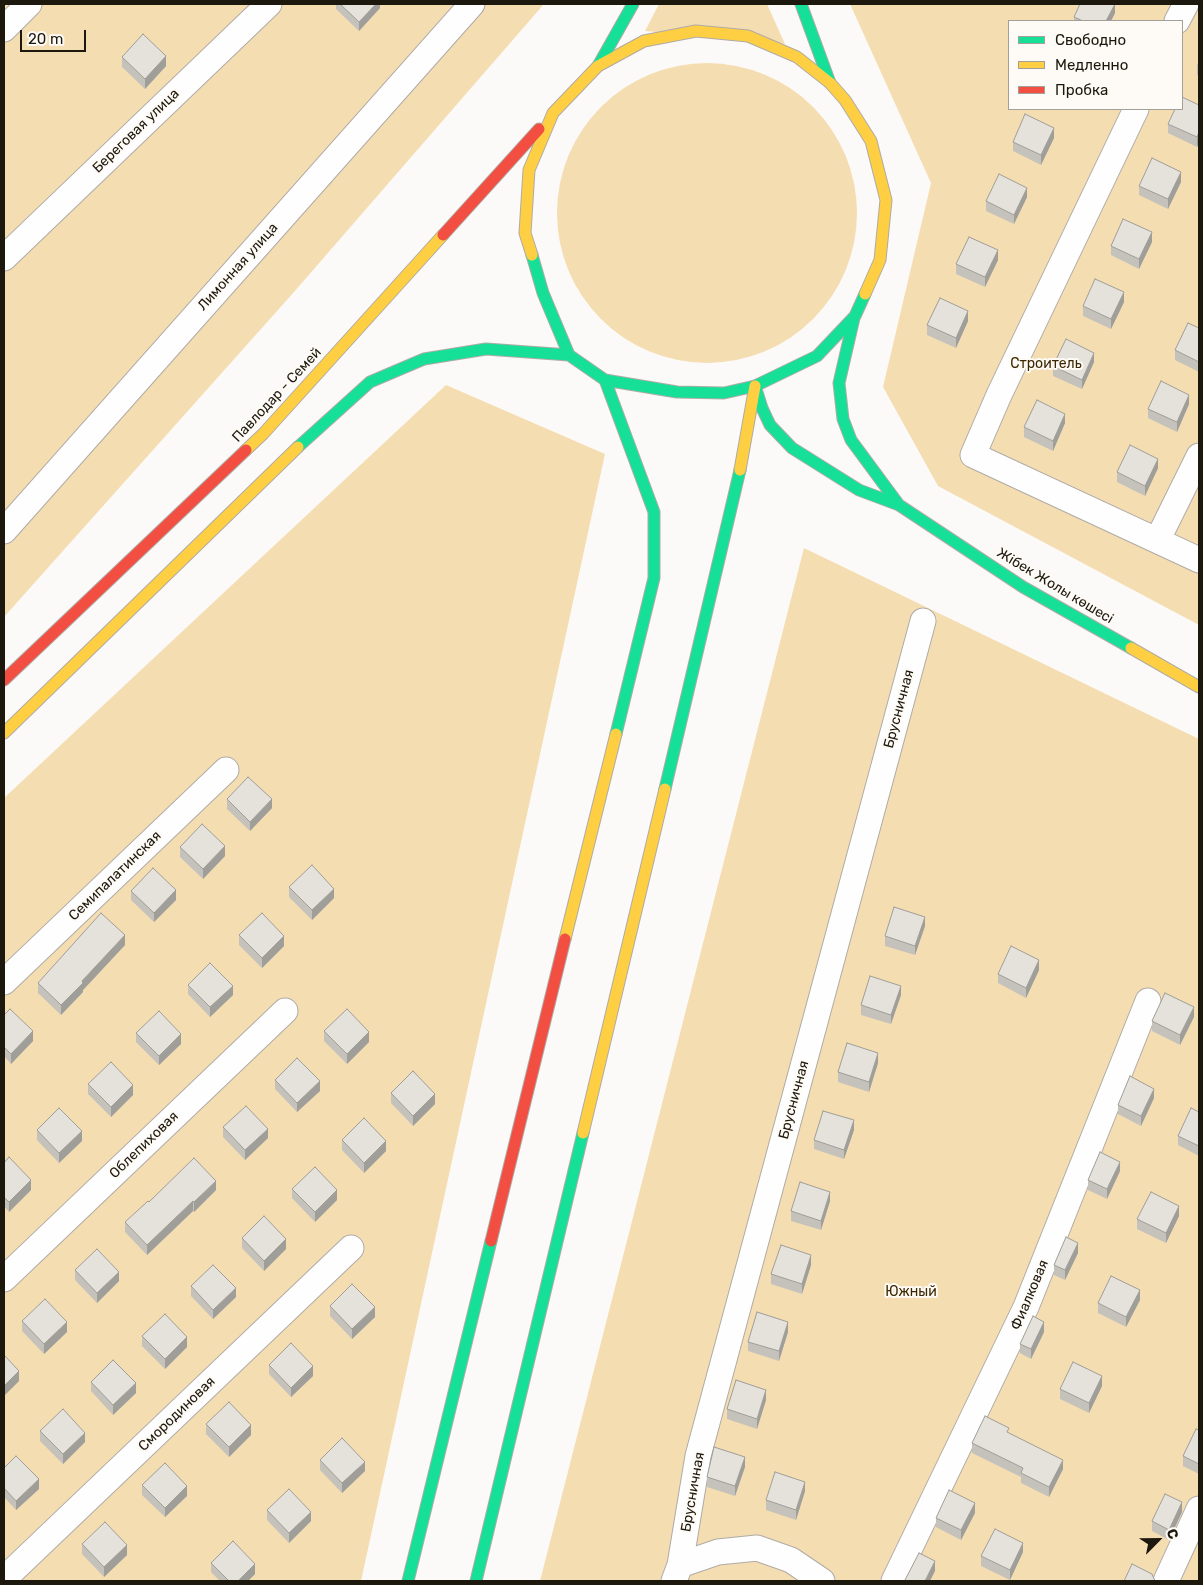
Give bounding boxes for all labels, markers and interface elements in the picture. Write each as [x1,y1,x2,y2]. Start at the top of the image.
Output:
scale bar [22,20,89,52]
legend [1008,20,1183,110]
text: 20 m [28,30,63,48]
text: Свободно [1055,31,1126,49]
text: Медленно [1055,56,1128,74]
text: Пробка [1055,81,1108,99]
street label: Береговая улица [89,85,183,177]
street label: Лимонная улица [194,220,282,314]
street label: Павлодар - Семей [229,344,325,446]
park label: Строитель [1010,356,1082,372]
street label: Жібек Жолы көшесі [994,545,1116,627]
street label: Брусничная [880,668,918,750]
street label: Семипалатинская [65,828,165,924]
street label: Брусничная [775,1059,813,1141]
street label: Облепиховая [106,1108,182,1182]
street label: Фиалковая [1008,1257,1052,1333]
park label: Южный [885,1284,937,1300]
street label: Смородиновая [135,1373,219,1455]
street label: Брусничная [678,1451,708,1533]
north arrow [1133,1515,1183,1565]
text: С [1163,1526,1182,1542]

